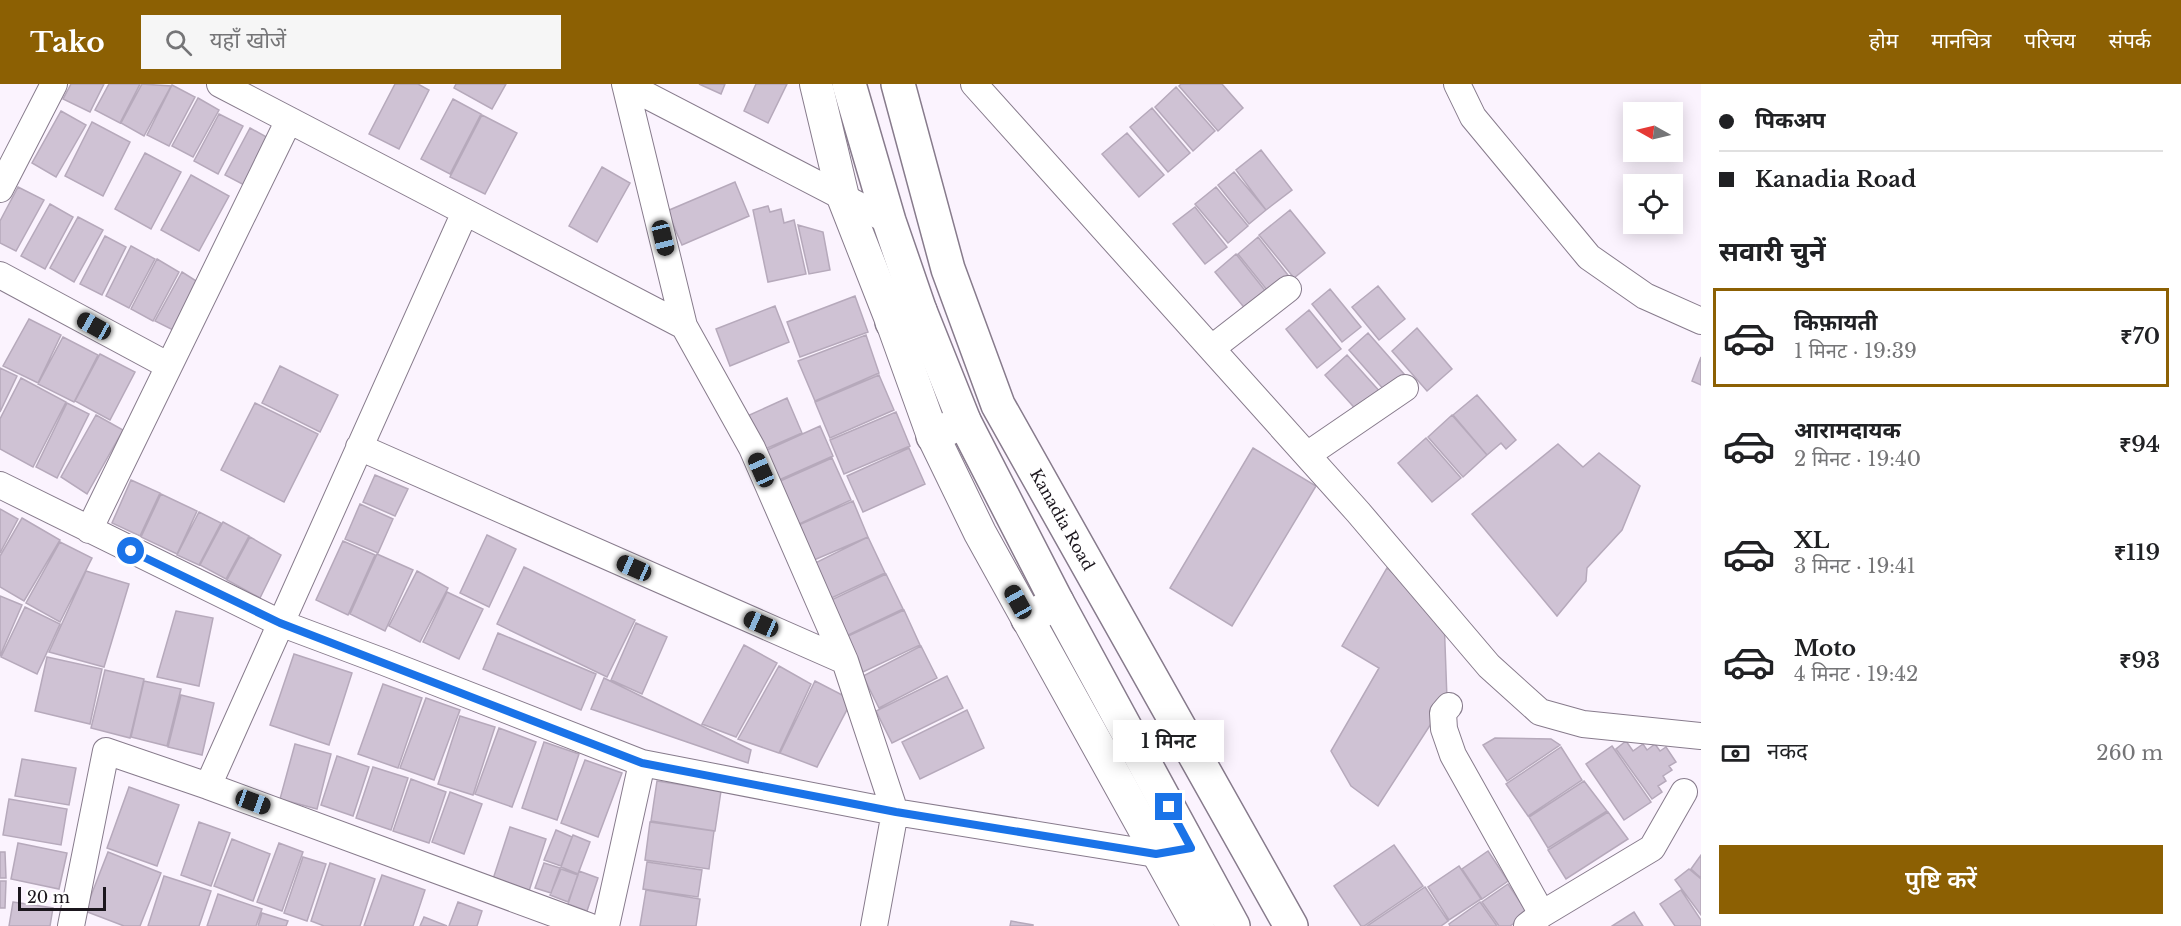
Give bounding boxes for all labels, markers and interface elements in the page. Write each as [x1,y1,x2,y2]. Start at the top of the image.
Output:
search box [141,15,561,69]
text: Tako [30,25,105,60]
icon: search [162,26,195,59]
text: यहाँ खोजें [210,27,286,54]
text: होम [1869,28,1898,54]
text: मानचित्र [1931,28,1991,54]
text: परिचय [2024,28,2076,54]
text: संपर्क [2109,28,2151,54]
north arrow [1623,102,1683,162]
map controls [1623,102,1683,234]
text: पिकअप [1755,107,1826,134]
text: Kanadia Road [1755,166,1916,193]
button: locate [1623,174,1683,234]
car [650,218,676,258]
text: सवारी चुनें [1719,235,1826,268]
car [74,309,114,343]
text: किफ़ायती [1794,309,1878,336]
icon: car [1722,311,1776,365]
text: ₹70 [2120,323,2160,350]
text: 1 मिनट · 19:39 [1794,339,1917,363]
text: आरामदायक [1794,417,1901,444]
icon: car [1722,419,1776,473]
text: ₹94 [2119,431,2160,458]
text: 2 मिनट · 19:40 [1794,447,1921,471]
car [745,450,777,490]
street label: Kanadia Road [1026,465,1099,574]
icon: car [1722,527,1776,581]
text: XL [1794,527,1829,554]
route start [117,537,144,564]
text: ₹119 [2114,539,2160,566]
car [614,552,654,584]
text: 3 मिनट · 19:41 [1794,554,1916,578]
car [1001,582,1035,622]
car [741,608,781,640]
icon: car [1722,635,1776,689]
text: Moto [1794,635,1856,662]
text: ₹93 [2119,647,2160,674]
text: 4 मिनट · 19:42 [1794,662,1918,686]
callout: 1 मिनट [1114,720,1224,762]
text: 1 मिनट [1141,729,1196,753]
icon: cash [1719,737,1752,770]
text: नकद [1767,738,1808,765]
text: 260 m [2096,741,2163,765]
car [233,787,273,817]
route end [1155,793,1182,820]
button: पुष्टि करें [1719,845,2163,914]
scale bar [18,884,106,912]
text: 20 m [27,887,70,907]

